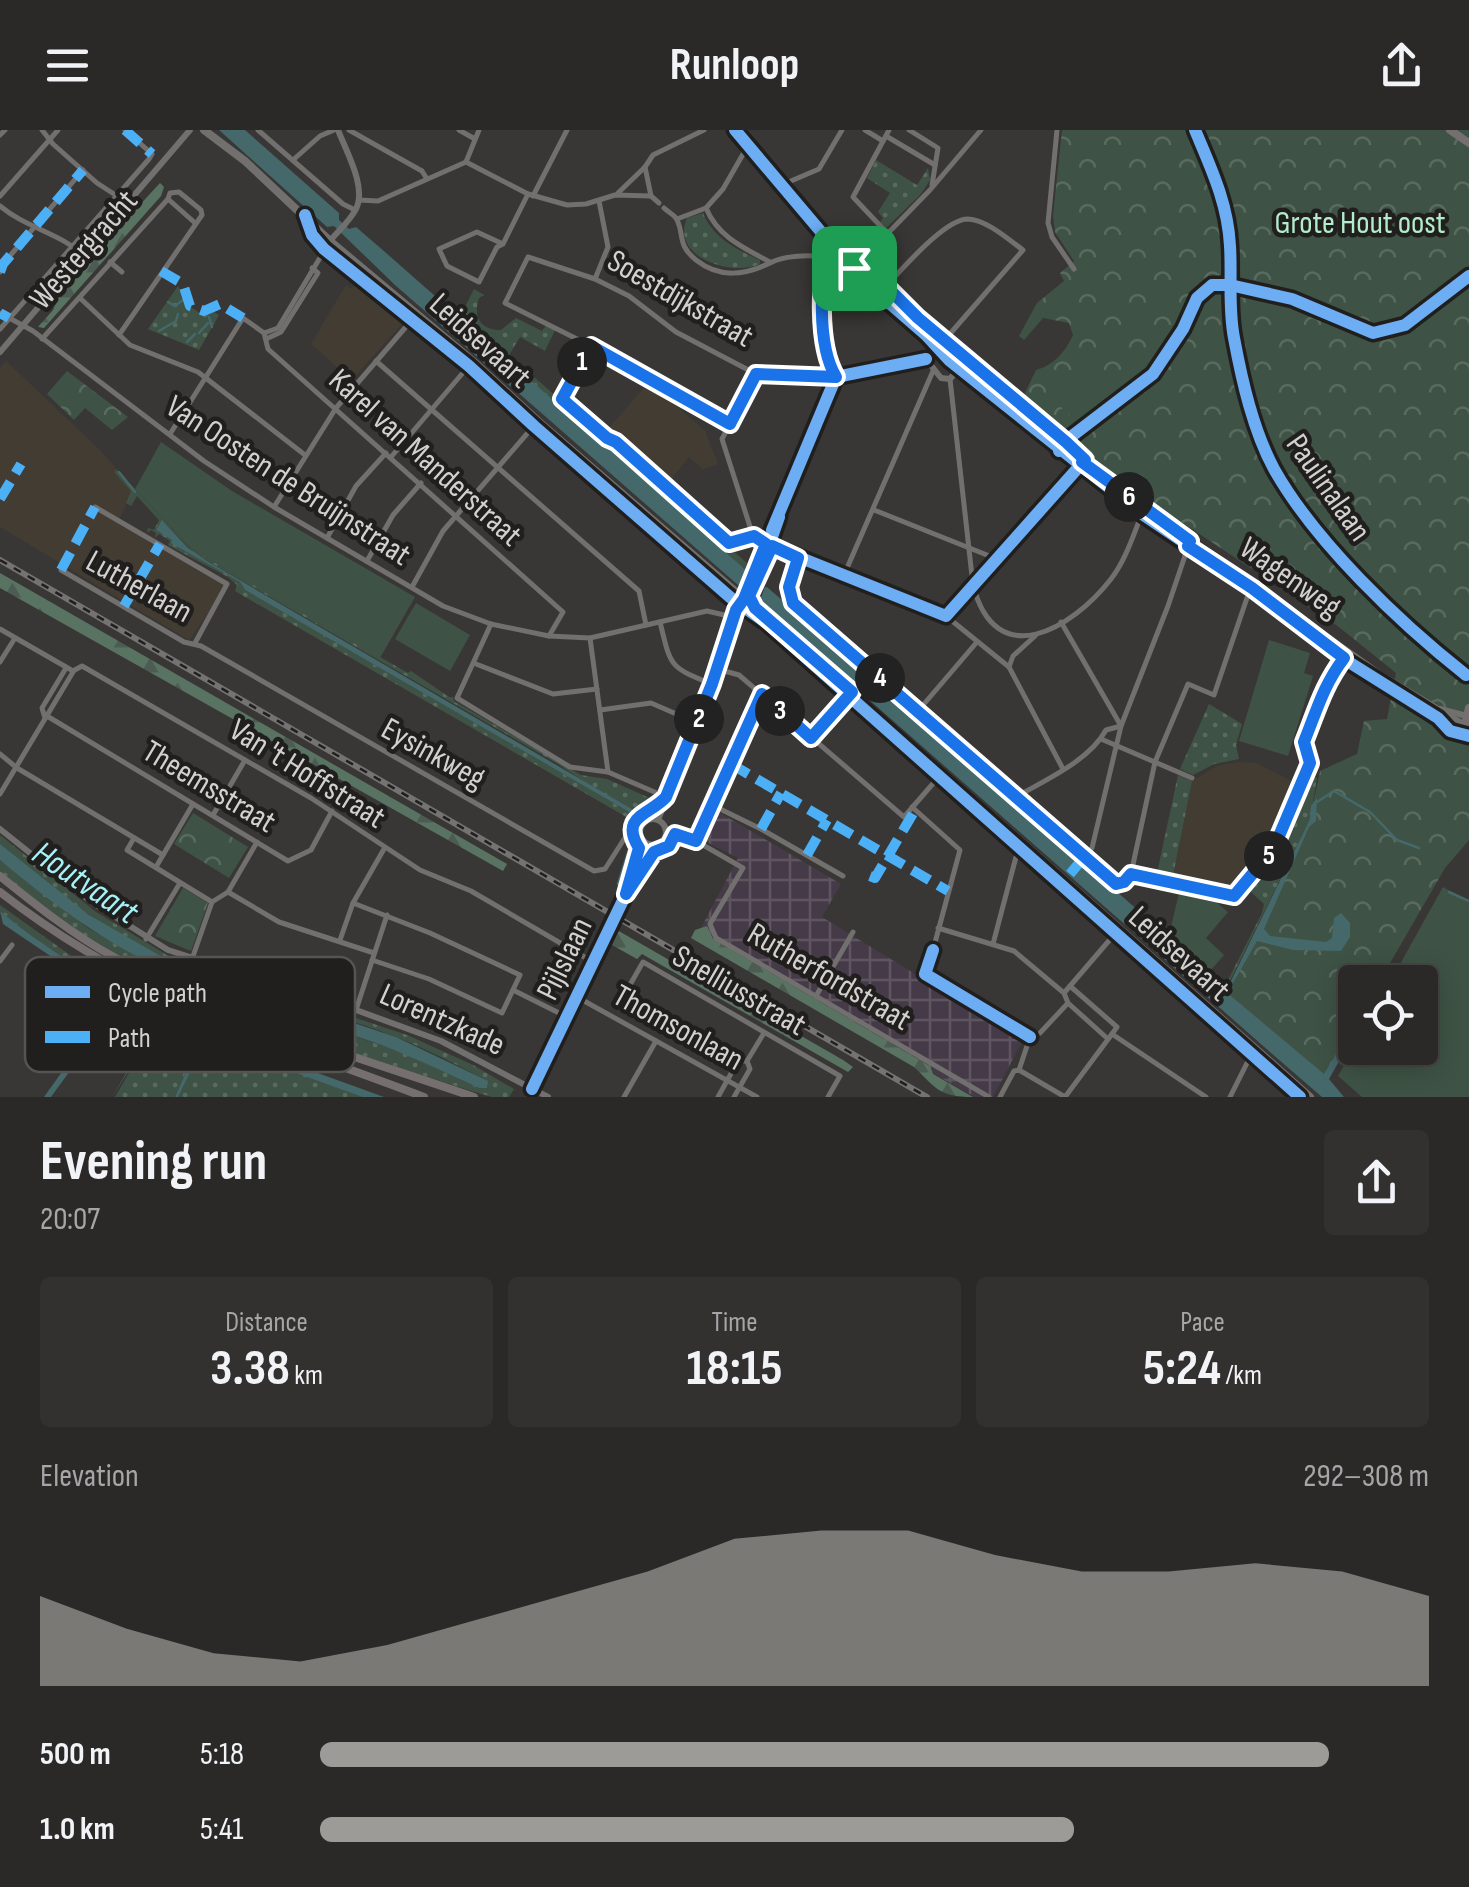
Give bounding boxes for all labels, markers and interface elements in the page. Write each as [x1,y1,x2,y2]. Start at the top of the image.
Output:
icon: menu [40,38,95,93]
text: Runloop [670,38,799,93]
icon: share [1374,38,1429,93]
street label: Westergracht [22,182,146,318]
park label: Grote Hout oost [1274,204,1446,243]
pin [812,226,897,311]
icon: arrive [827,241,882,296]
street label: Soestdijkstraat [600,242,760,356]
street label: Leidsevaart [421,285,539,397]
pin: 1 [557,337,607,387]
text: 1 [577,345,587,378]
street label: Karel van Manderstraat [320,361,530,555]
street label: Van Oosten de Bruijnstraat [158,387,418,575]
street label: Paulinalaan [1277,427,1379,549]
pin: 6 [1104,472,1154,522]
text: 6 [1122,480,1136,513]
street label: Wagenweg [1232,529,1348,627]
street label: Lutherlaan [79,542,199,632]
pin: 4 [855,653,905,703]
text: 4 [873,661,887,694]
pin: 3 [755,686,805,736]
pin: 2 [674,694,724,744]
text: 3 [774,694,786,727]
text: 2 [693,702,705,735]
street label: Eysinkweg [374,710,492,798]
street label: Van 't Hoffstraat [222,711,392,837]
street label: Theemsstraat [135,732,283,842]
pin: 5 [1244,831,1294,881]
water label: Houtvaart [24,832,147,935]
text: 5 [1263,839,1275,872]
street label: Leidsevaart [1120,898,1238,1010]
street label: Pijlslaan [528,911,602,1007]
street label: Rutherfordstraat [740,915,918,1039]
street label: Snelliusstraat [665,937,813,1045]
legend [25,957,355,1072]
map controls [1338,965,1438,1065]
button: locate [1338,965,1438,1065]
street label: Lorentzkade [374,975,510,1065]
street label: Thomsonlaan [606,976,750,1080]
text: Cycle path [108,977,207,1010]
text: Path [108,1022,151,1055]
text: Evening run [40,1129,267,1196]
button: share [1324,1130,1429,1235]
text: 20:07 [40,1200,100,1239]
text: Distance [225,1306,308,1339]
text: Time [712,1306,757,1339]
text: Pace [1180,1306,1225,1339]
text: 3.38 [210,1339,290,1399]
text: 18:15 [687,1339,783,1399]
text: 5:24 [1143,1339,1221,1399]
text: km [290,1359,323,1392]
text: /km [1221,1359,1262,1392]
text: Elevation [40,1457,139,1496]
text: 292–308 m [1303,1457,1429,1496]
text: 500 m [40,1735,111,1774]
text: 5:18 [200,1735,244,1774]
text: 1.0 km [40,1810,115,1849]
text: 5:41 [200,1810,244,1849]

